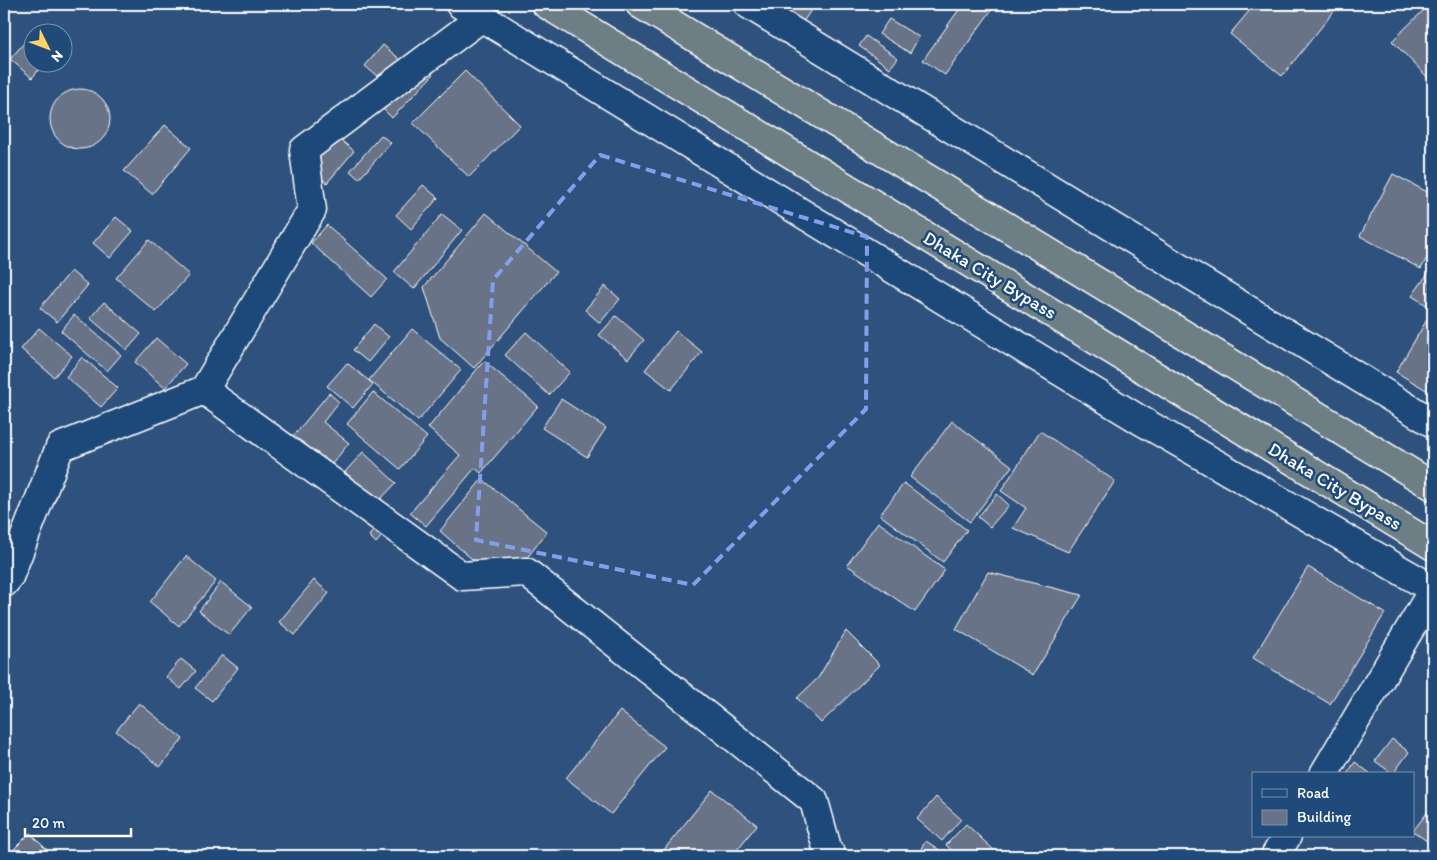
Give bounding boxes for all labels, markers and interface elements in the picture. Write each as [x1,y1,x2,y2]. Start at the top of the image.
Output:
north arrow [22,22,72,72]
text: N [48,47,67,66]
street label: Dhaka City Bypass [919,226,1061,324]
street label: Dhaka City Bypass [1264,437,1406,535]
legend [1252,772,1414,838]
text: Road [1297,784,1330,802]
scale bar [25,805,131,837]
text: Building [1297,808,1351,826]
text: 20 m [32,814,66,832]

